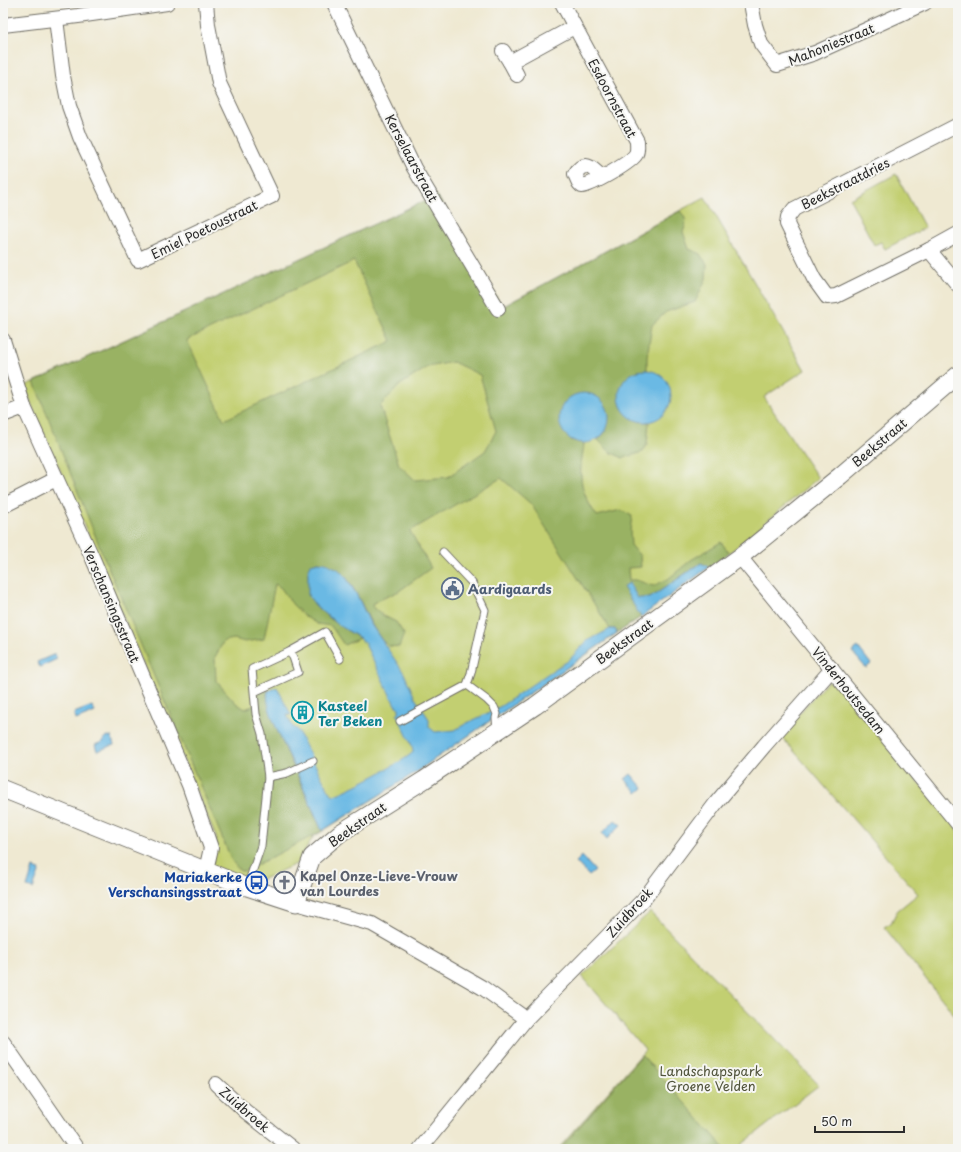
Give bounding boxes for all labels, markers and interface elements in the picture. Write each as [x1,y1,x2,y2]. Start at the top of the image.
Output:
street label: Mahoniestraat [785,18,877,70]
street label: Esdoornstraat [584,55,642,141]
street label: Kerselaarstraat [381,111,443,205]
street label: Beekstraatdries [798,153,893,213]
street label: Emiel Poetoustraat [147,195,261,263]
street label: Beekstraat [847,413,911,471]
street label: Verschansingsstraat [79,543,145,665]
public building icon: Aardigaards [440,575,466,601]
place label: Aardigaards [468,579,552,598]
street label: Beekstraat [591,614,657,668]
street label: Vinderhoutsedam [808,642,890,738]
place label: Kasteel Ter Beken [318,696,382,730]
building icon: Kasteel Ter Beken [290,699,316,725]
street label: Beekstraat [324,797,390,851]
place label: Kapel Onze-Lieve-Vrouw van Lourdes [300,866,459,900]
place label: Mariakerke Verschansingsstraat [108,867,242,901]
church icon: Kapel Onze-Lieve-Vrouw van Lourdes [271,869,297,895]
bus stop icon: Mariakerke Verschansingsstraat [244,870,270,896]
street label: Zuidbroek [601,882,657,941]
park label: Landschapspark Groene Velden [660,1061,762,1095]
street label: Zuidbroek [216,1082,275,1137]
scale bar [815,1108,904,1134]
text: 50 m [821,1112,852,1130]

